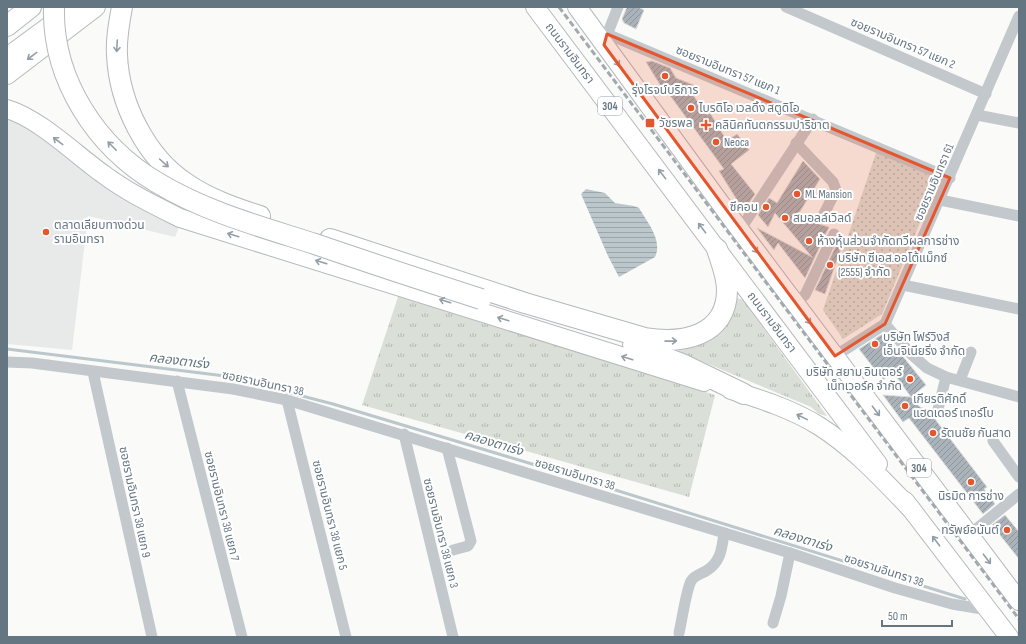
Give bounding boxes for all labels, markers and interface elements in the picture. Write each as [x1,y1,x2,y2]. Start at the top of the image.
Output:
street label: ซอยรามอินทรา 57 แยก 2 [848,15,957,72]
street label: ถนนรามอินทรา [542,20,597,87]
one-way arrow [113,39,121,52]
street label: ซอยรามอินทรา 57 แยก 1 [673,43,783,99]
one-way arrow [26,52,37,60]
one-way arrow [612,56,620,67]
marker: รุ่งโรจน์บริการ [660,71,670,81]
place label: รุ่งโรจน์บริการ [632,83,698,98]
road number: 304 [598,97,622,115]
place label: ไบรดิโอ เวลดิ้ง สตูดิโอ [698,100,800,116]
marker: ไบรดิโอ เวลดิ้ง สตูดิโอ [686,103,696,113]
place label: วัชรพล [659,116,693,131]
marker: วัชรพล [644,117,656,129]
place label: คลินิคทันตกรรมปาริชาต [715,118,830,133]
marker: คลินิคทันตกรรมปาริชาต [700,119,712,131]
place label: Neoca [724,135,750,150]
one-way arrow [53,136,64,145]
marker: Neoca [711,137,721,147]
one-way arrow [107,141,117,151]
street label: ซอยรามอินทรา 61 [911,141,958,223]
one-way arrow [158,158,168,167]
one-way arrow [657,169,666,180]
place label: ML Mansion [805,187,852,202]
marker: ML Mansion [792,189,802,199]
place label: ซีคอน [730,200,758,215]
marker: ซีคอน [761,202,771,212]
place label: สมอลล์เวิลด์ [793,211,851,226]
marker: สมอลล์เวิลด์ [780,213,790,223]
place label: ตลาดเลียบทางด่วน รามอินทรา [54,218,145,247]
one-way arrow [698,222,706,233]
marker: ตลาดเลียบทางด่วน รามอินทรา [41,227,51,237]
one-way arrow [226,231,239,238]
place label: ห้างหุ้นส่วนจำกัดทวีผลการช่าง [817,234,959,249]
marker: ห้างหุ้นส่วนจำกัดทวีผลการช่าง [804,236,814,246]
one-way arrow [749,242,758,253]
place label: บริษัท ซีเอส.ออโต้แม็กซ์ (2555) จำกัด [838,251,947,280]
one-way arrow [315,258,327,266]
marker: บริษัท ซีเอส.ออโต้แม็กซ์ (2555) จำกัด [825,260,835,270]
street label: ถนนรามอินทรา [744,289,799,356]
one-way arrow [439,297,452,304]
one-way arrow [803,313,811,324]
one-way arrow [496,315,509,322]
place label: บริษัท โฟร์วิงส์ เอ็นจิเนียริ่ง จำกัด [883,330,965,359]
one-way arrow [664,337,677,345]
marker: บริษัท โฟร์วิงส์ เอ็นจิเนียริ่ง จำกัด [870,339,880,349]
water label: คลองตาเร่ง [148,349,211,373]
one-way arrow [621,353,633,361]
place label: บริษัท สยาม อินเตอร์ เน็ทเวอร์ค จำกัด [806,365,903,394]
street label: ซอยรามอินทรา 38 [221,367,305,399]
marker: บริษัท สยาม อินเตอร์ เน็ทเวอร์ค จำกัด [905,374,915,384]
place label: เกียรติศักดิ์ แฮดเดอร์ เทอร์โบ [913,392,994,421]
marker: เกียรติศักดิ์ แฮดเดอร์ เทอร์โบ [900,401,910,411]
one-way arrow [871,405,880,416]
one-way arrow [797,413,809,420]
water label: คลองตาเร่ง [462,426,526,460]
place label: รัตนชัย กันสาด [941,426,1011,441]
marker: รัตนชัย กันสาด [928,428,938,438]
street label: ซอยรามอินทรา 38 แยก 9 [115,445,154,559]
street label: ซอยรามอินทรา 38 แยก 7 [201,450,242,563]
street label: ซอยรามอินทรา 38 [533,455,617,494]
street label: ซอยรามอินทรา 38 แยก 5 [309,459,350,572]
road number: 304 [907,459,931,477]
street label: ซอยรามอินทรา 38 แยก 3 [420,477,461,590]
marker: นิรมิต การช่าง [966,477,976,487]
place label: นิรมิต การช่าง [938,489,1004,504]
water label: คลองตาเร่ง [771,522,835,556]
place label: ทรัพย์อนันต์ [941,523,999,538]
marker: ทรัพย์อนันต์ [1002,525,1012,535]
one-way arrow [932,535,940,546]
street label: ซอยรามอินทรา 38 [842,550,926,590]
one-way arrow [983,554,992,565]
scale bar [882,602,952,628]
text: 50 m [888,609,908,624]

